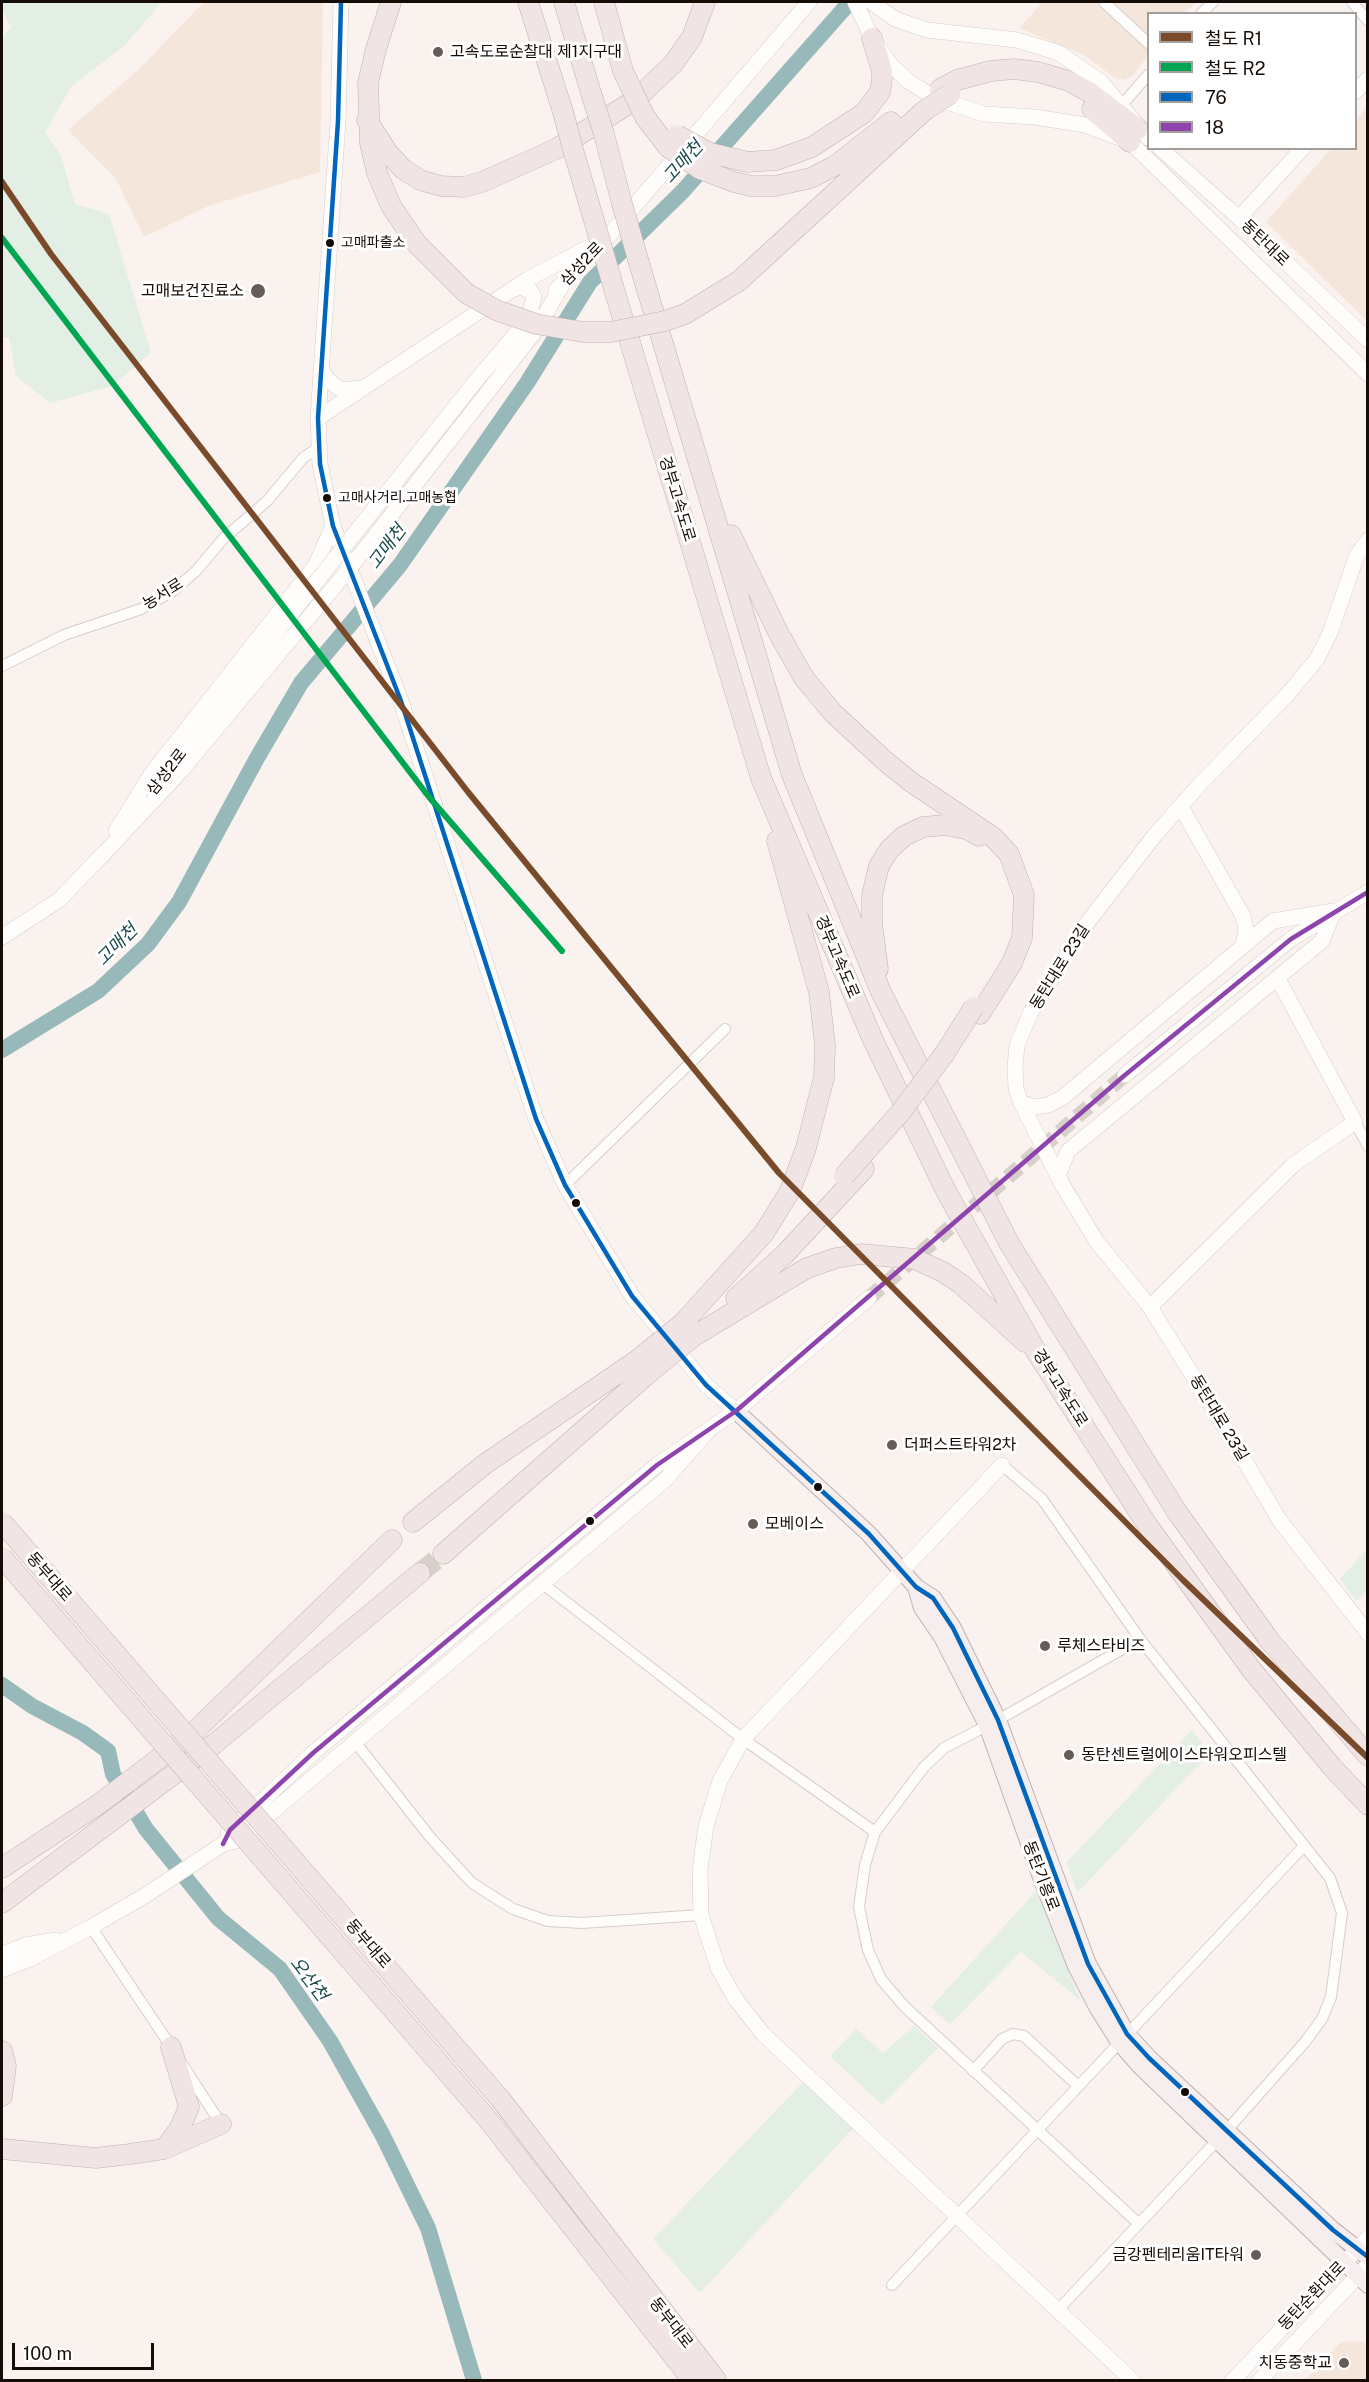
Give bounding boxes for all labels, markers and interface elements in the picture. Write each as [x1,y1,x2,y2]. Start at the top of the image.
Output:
legend [1147,12,1357,150]
text: 철도 R1 [1205,28,1262,49]
place label: 고속도로순찰대 제1지구대 [450,42,622,62]
marker: 고속도로순찰대 제1지구대 [431,45,445,59]
text: 철도 R2 [1205,58,1265,79]
text: 76 [1205,87,1227,108]
text: 18 [1205,117,1224,138]
water label: 고매천 [658,136,708,188]
street label: 동탄대로 [1237,216,1293,270]
place label: 고매파출소 [341,235,405,251]
marker: 고매파출소 [324,237,336,249]
street label: 삼성2로 [556,238,608,290]
place label: 고매보건진료소 [141,281,244,301]
marker: 고매보건진료소 [249,282,267,300]
street label: 경부고속도로 [655,454,699,544]
place label: 고매사거리.고매농협 [338,490,457,506]
marker: 고매사거리.고매농협 [321,492,333,504]
water label: 고매천 [363,521,411,573]
street label: 농서로 [139,574,187,614]
street label: 삼성2로 [143,745,191,799]
street label: 경부고속도로 [811,913,863,1001]
water label: 고매천 [92,920,142,970]
street label: 동탄대로 23길 [1026,921,1094,1013]
unlabelled marker [570,1197,582,1209]
street label: 경부고속도로 [1028,1345,1092,1431]
street label: 동탄대로 23길 [1186,1371,1252,1465]
place label: 더퍼스트타워2차 [904,1435,1017,1455]
marker: 더퍼스트타워2차 [885,1438,899,1452]
unlabelled marker [812,1481,824,1493]
place label: 모베이스 [765,1514,824,1534]
unlabelled marker [584,1515,596,1527]
marker: 모베이스 [746,1517,760,1531]
street label: 동부대로 [22,1548,76,1606]
place label: 루체스타비즈 [1057,1636,1145,1656]
marker: 루체스타비즈 [1038,1639,1052,1653]
place label: 동탄센트럴에이스타워오피스텔 [1081,1745,1287,1765]
marker: 동탄센트럴에이스타워오피스텔 [1062,1748,1076,1762]
street label: 동탄기흥로 [1019,1838,1063,1914]
street label: 동부대로 [341,1915,395,1973]
water label: 오산천 [285,1953,333,2005]
unlabelled marker [1179,2086,1191,2098]
place label: 금강펜테리움IT타워 [1112,2245,1244,2265]
marker: 금강펜테리움IT타워 [1249,2248,1263,2262]
street label: 동탄순환대로 [1274,2258,1350,2334]
street label: 동부대로 [645,2294,697,2352]
scale bar [15,2331,158,2369]
text: 100 m [23,2343,72,2364]
place label: 치동중학교 [1258,2353,1332,2373]
marker: 치동중학교 [1337,2356,1351,2370]

